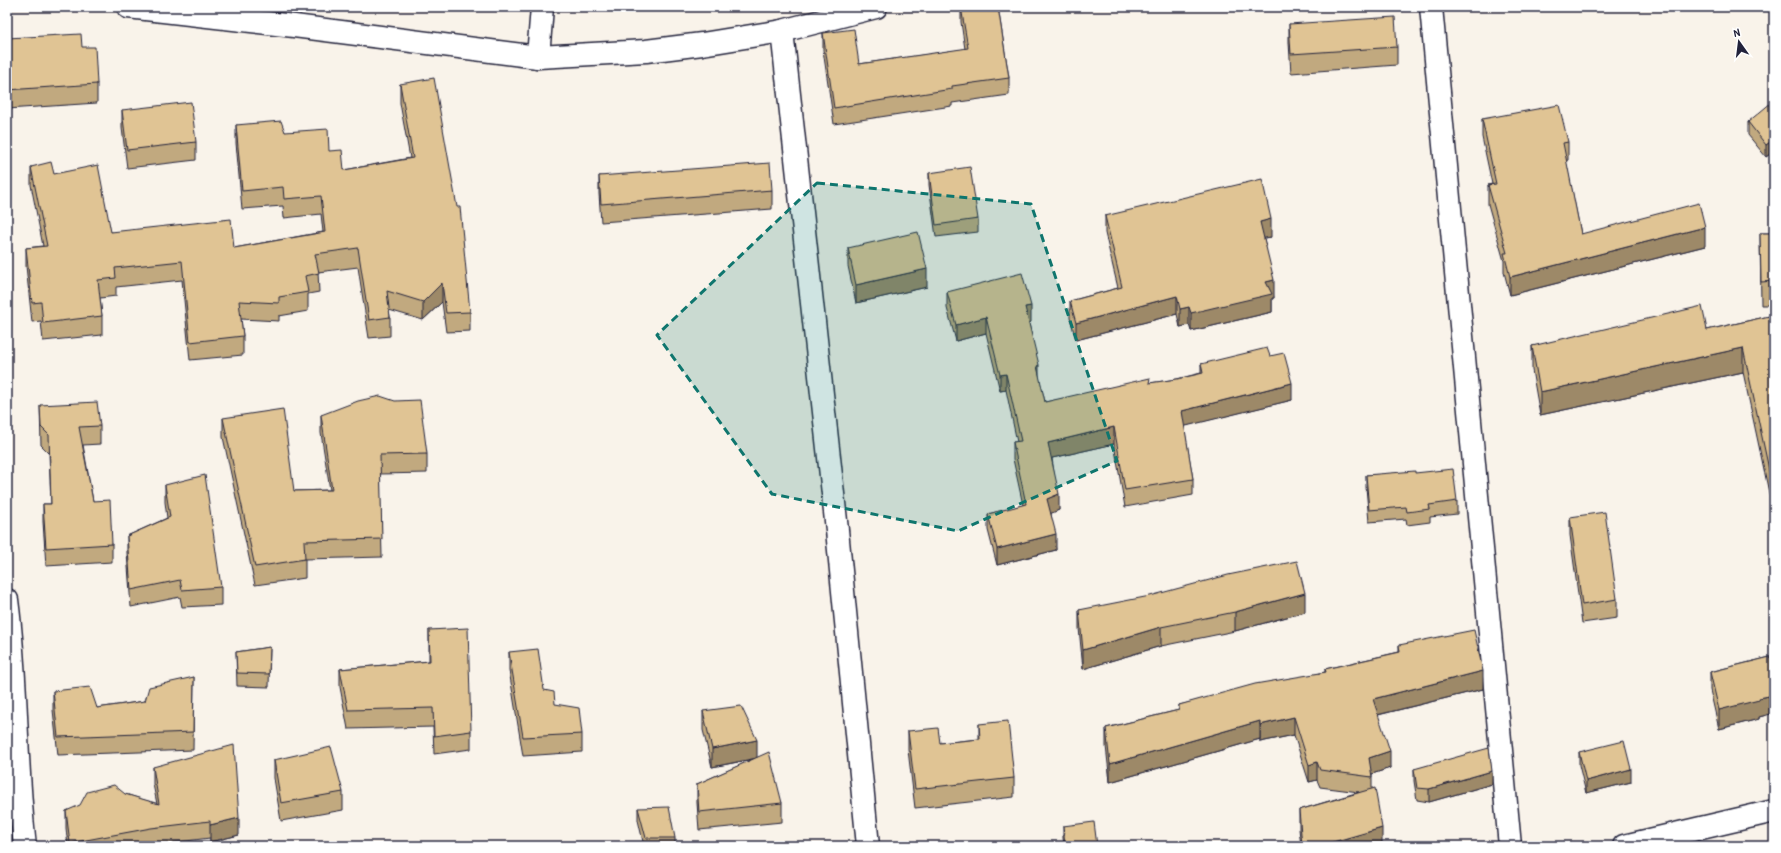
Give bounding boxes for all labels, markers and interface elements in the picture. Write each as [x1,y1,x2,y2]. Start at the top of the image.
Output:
north arrow [1719,22,1759,62]
text: N [1732,25,1741,40]

